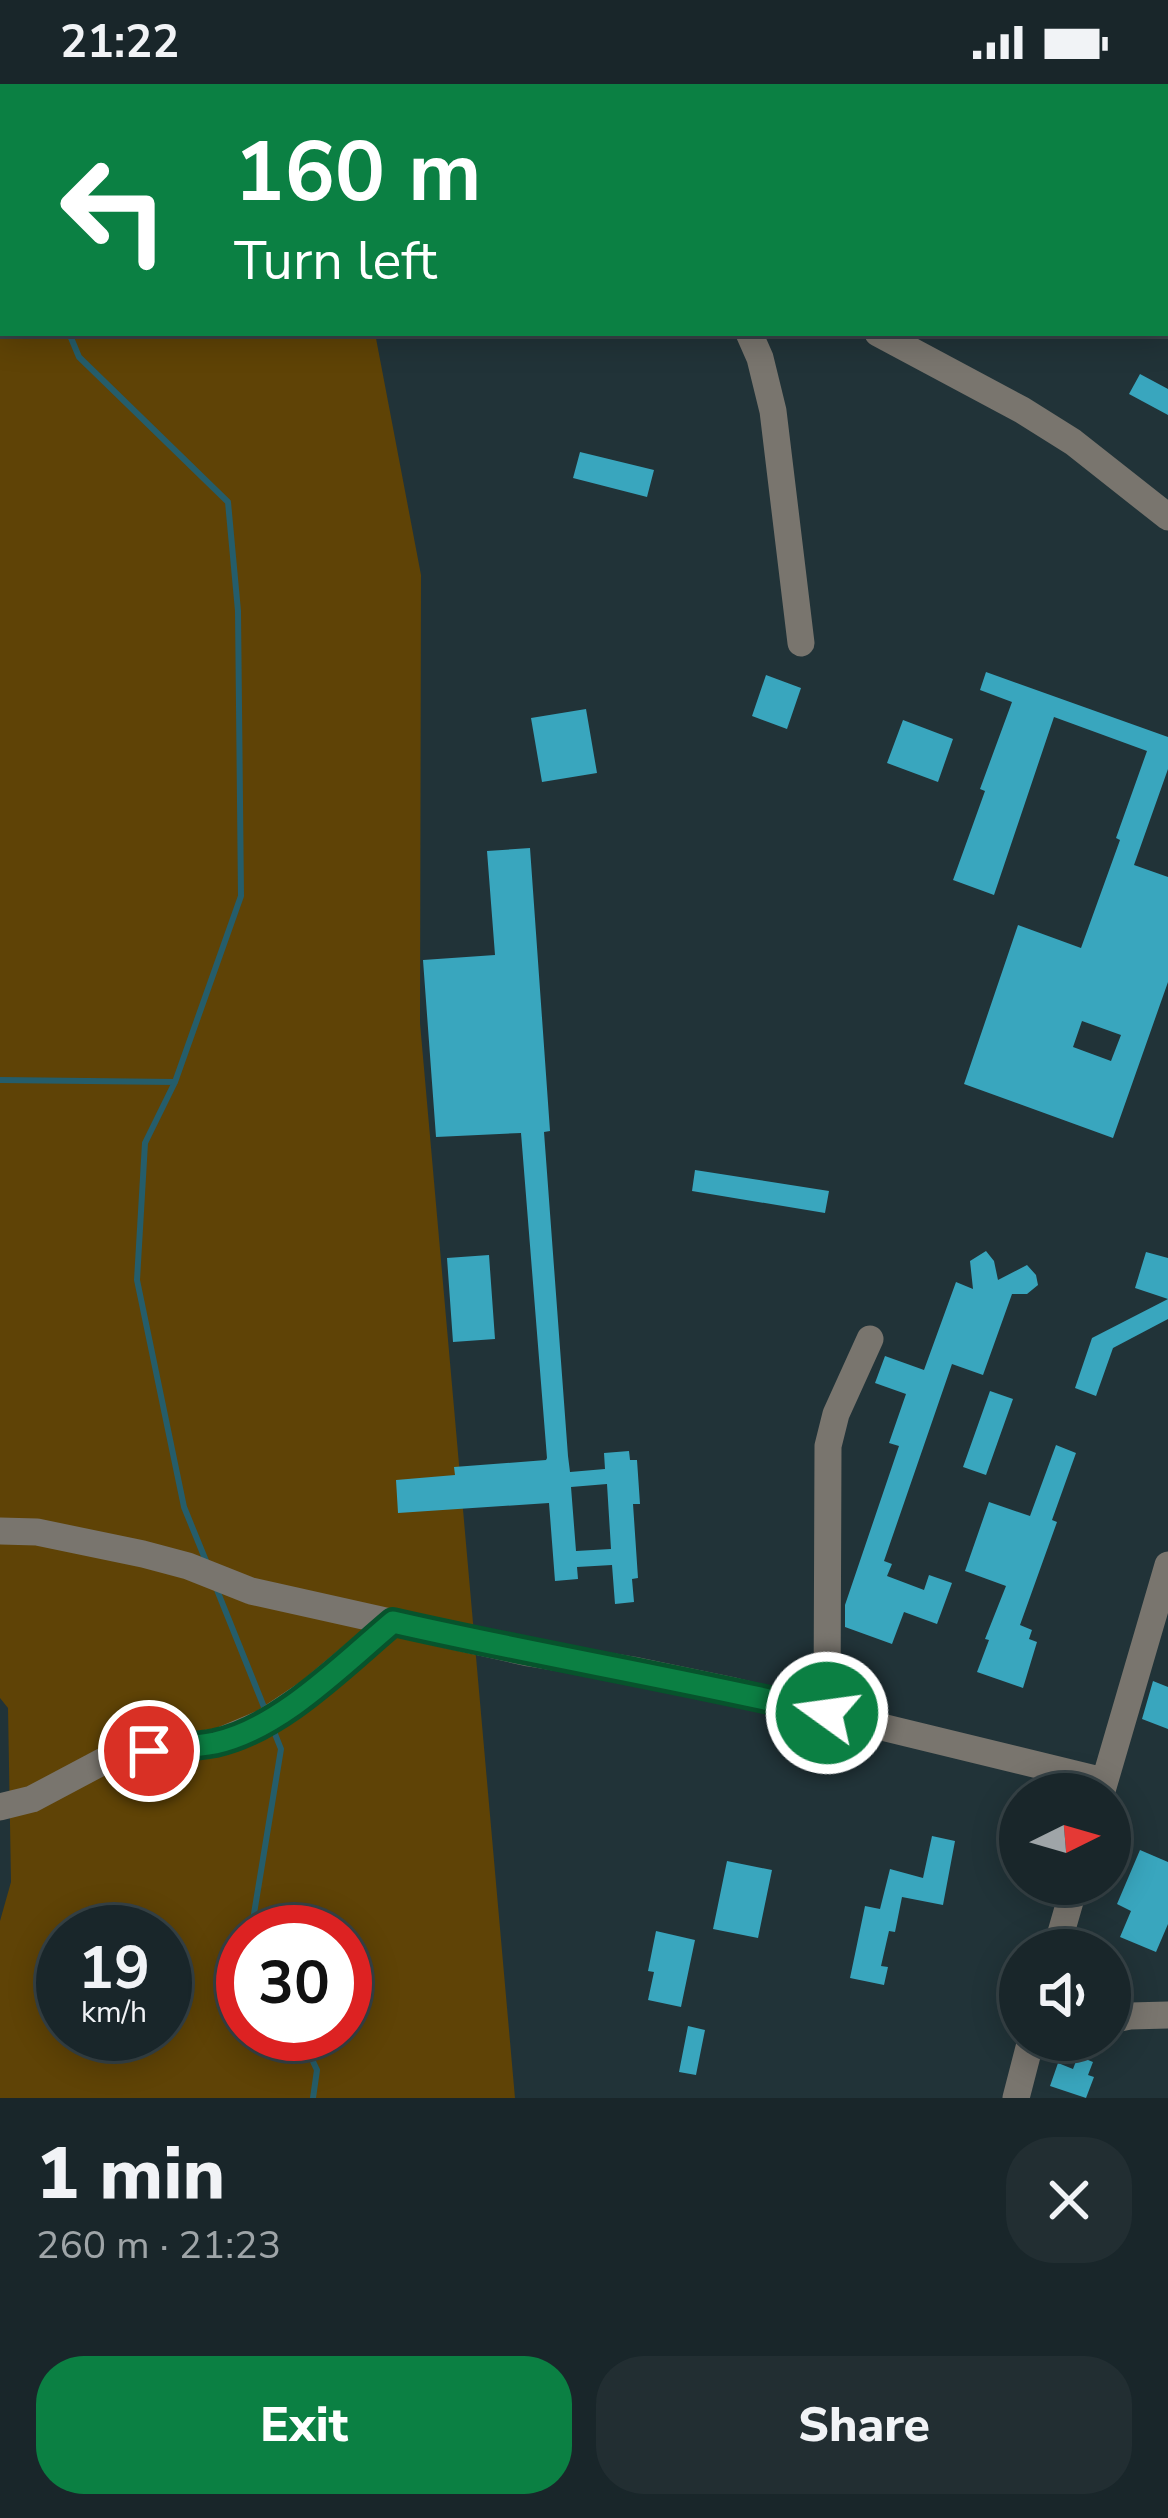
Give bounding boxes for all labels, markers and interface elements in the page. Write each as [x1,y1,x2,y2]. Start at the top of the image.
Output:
text: 21:22 [60,12,179,73]
text: 160 m [234,115,482,230]
icon: left [36,132,192,288]
text: Turn left [234,224,437,298]
position arrow [764,1650,890,1776]
pin [98,1700,200,1802]
icon: arrive [116,1718,182,1784]
north arrow [999,1773,1131,1905]
map controls [999,1773,1131,2061]
speed limit sign: 30 [216,1905,372,2061]
text: 19 [78,1927,150,2009]
button: sound [999,1929,1131,2061]
text: km/h [81,1992,147,2033]
text: 1 min [36,2125,225,2223]
button: close [1006,2137,1132,2263]
text: 260 m · 21:23 [36,2219,281,2272]
button: Exit [36,2356,572,2494]
button: Share [596,2356,1132,2494]

